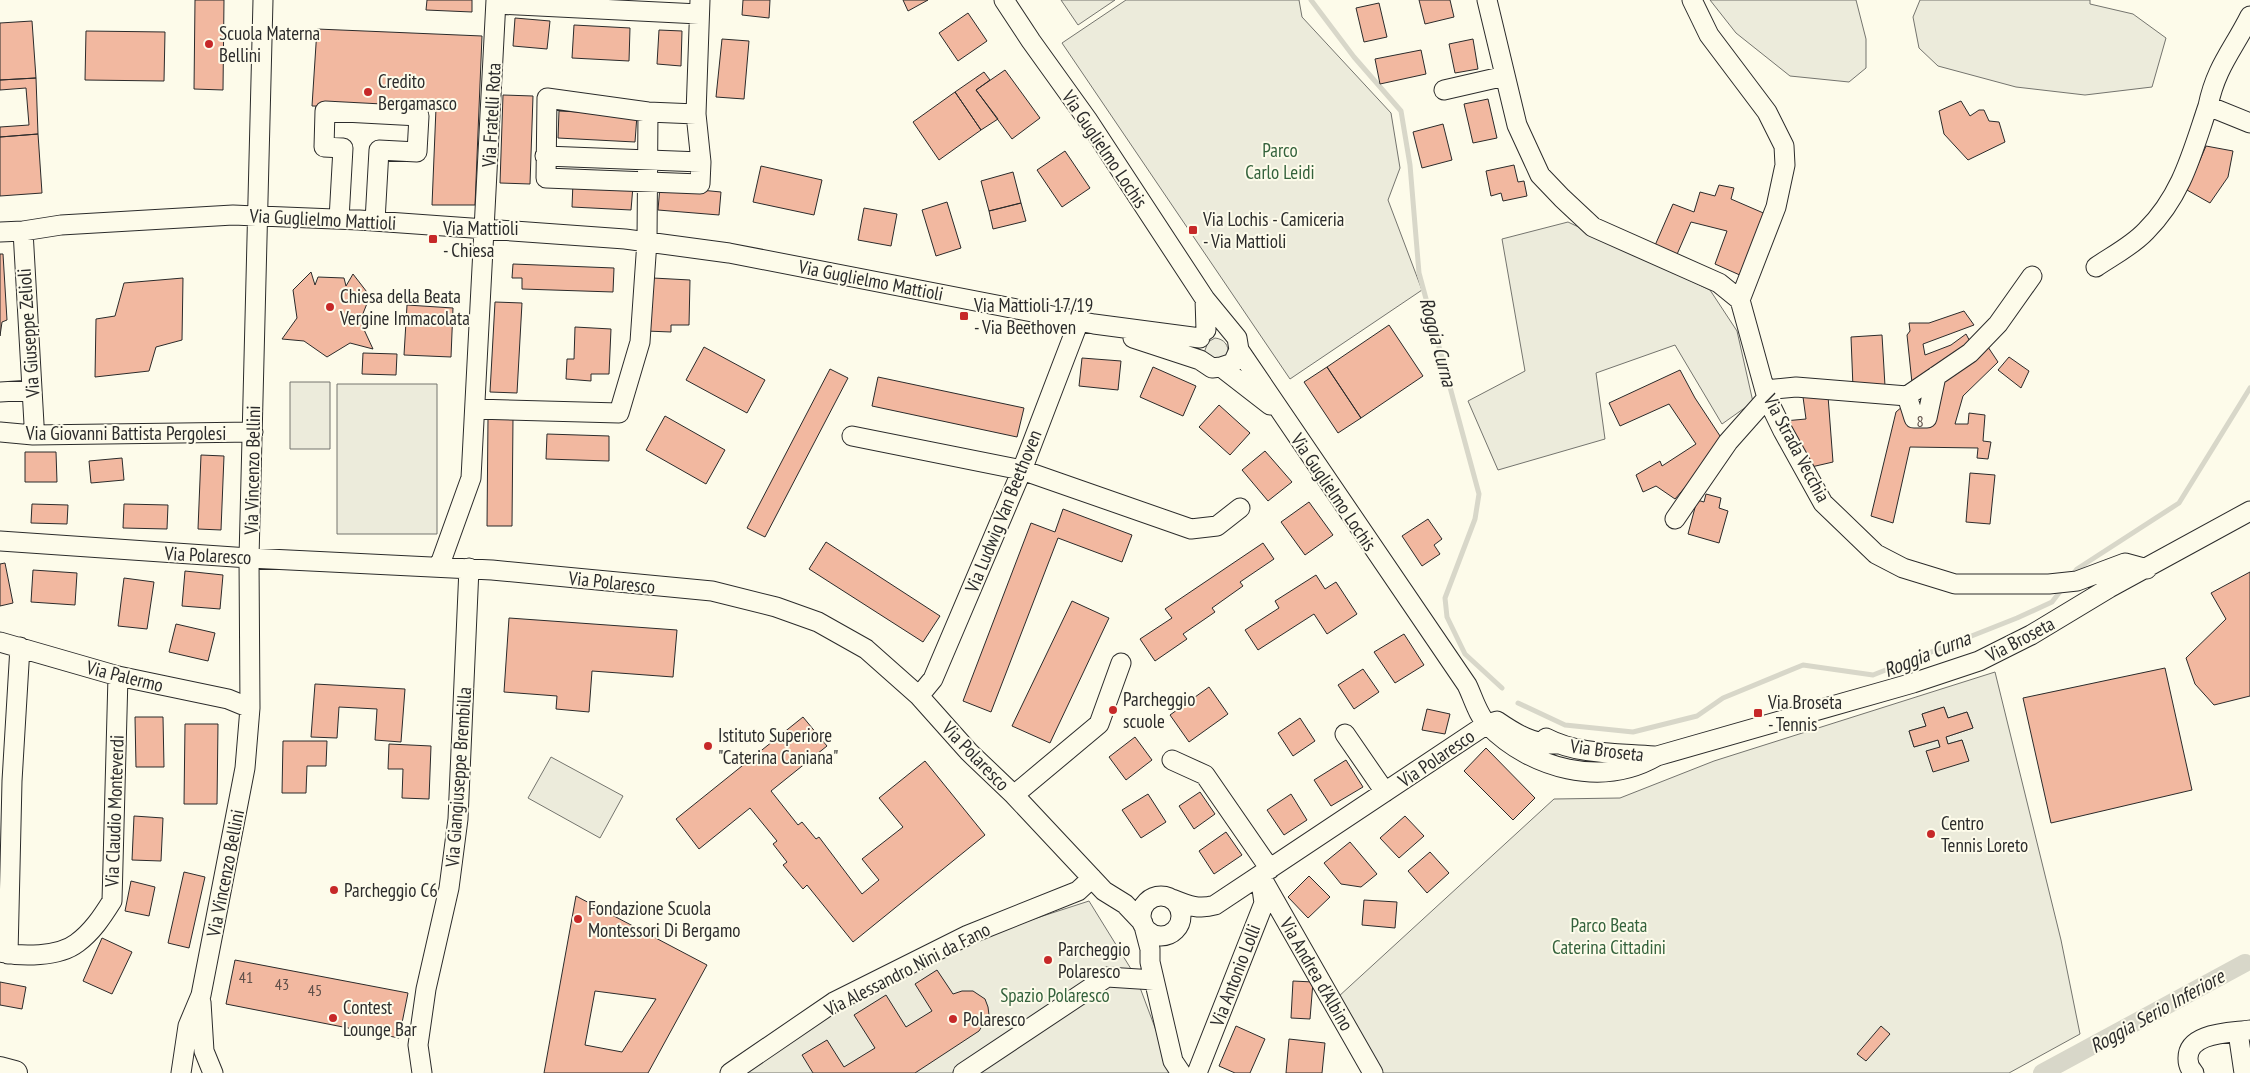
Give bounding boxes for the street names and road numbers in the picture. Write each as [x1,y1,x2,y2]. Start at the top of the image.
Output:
street label: Via Fratelli Rota [476,62,506,169]
street label: Via Guglielmo Lochis [1056,85,1153,212]
street label: Via Guglielmo Mattioli [248,203,397,235]
street label: Via Guglielmo Mattioli [796,254,945,306]
street label: Via Giuseppe Zelioli [12,268,45,399]
street label: Via Strada Vecchia [1758,389,1836,506]
street label: Via Vincenzo Bellini [239,405,265,536]
street label: Via Giovanni Battista Pergolesi [25,421,226,445]
street label: Via Ludwig Van Beethoven [959,426,1047,597]
street label: Via Guglielmo Lochis [1285,428,1382,555]
street label: Via Polaresco [163,541,252,569]
street label: Via Polaresco [567,565,656,598]
street label: Via Broseta [1981,611,2058,667]
street label: Via Palermo [83,655,166,697]
street label: Via Giangiuseppe Brembilla [440,686,476,869]
street label: Via Polaresco [936,716,1015,796]
street label: Via Polaresco [1392,724,1479,793]
street label: Via Broseta [1568,733,1645,766]
street label: Via Claudio Monteverdi [99,735,129,888]
street label: Via Vincenzo Bellini [201,807,249,940]
street label: Via Andrea d'Albino [1275,912,1359,1035]
street label: Via Alessandro Nini da Fano [819,917,994,1022]
street label: Via Antonio Lolli [1204,920,1265,1030]

